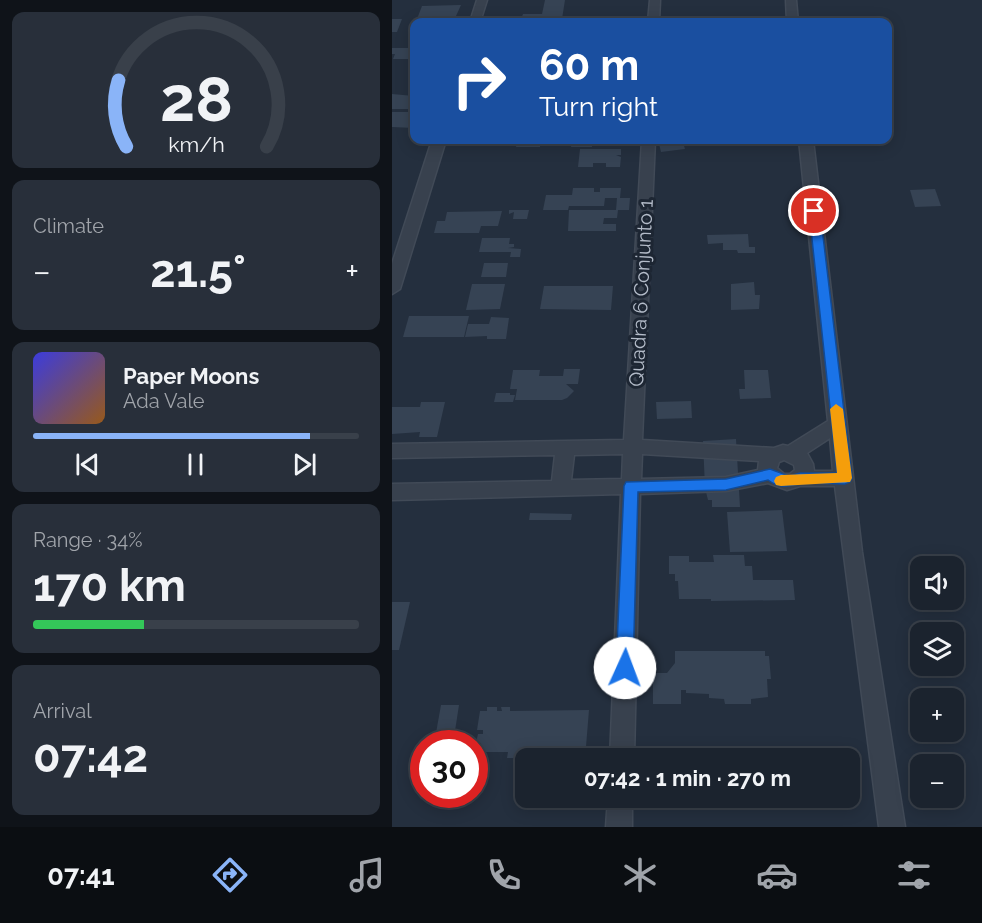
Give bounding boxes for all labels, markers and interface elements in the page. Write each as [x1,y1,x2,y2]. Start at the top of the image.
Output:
text: 60 m [539,41,639,90]
icon: right [440,42,518,120]
text: 28 [160,62,232,136]
text: Turn right [539,91,658,122]
text: km/h [168,132,224,157]
pin [788,185,839,236]
icon: arrive [797,194,830,227]
street label: Quadra 6 Conjunto 1 [624,198,658,387]
text: Climate [33,214,104,238]
text: 21.5° [150,245,246,298]
text: − [33,252,51,291]
text: + [345,252,359,291]
text: Paper Moons [123,363,259,389]
text: Ada Vale [123,389,205,413]
icon: previous [71,448,104,481]
icon: pause [179,448,212,481]
icon: next [288,448,321,481]
text: Range · 34% [33,528,142,552]
map controls [910,556,964,808]
button: sound [910,556,964,610]
text: 170 km [33,559,186,612]
button: layers [910,622,964,676]
position arrow [593,636,657,700]
button: + [910,688,964,742]
text: Arrival [33,699,92,723]
text: 07:42 [33,730,148,783]
speed limit sign: 30 [410,730,488,808]
button: − [910,754,964,808]
text: 07:42 · 1 min · 270 m [584,765,791,791]
icon: directions [209,854,251,896]
icon: music [346,854,388,896]
icon: phone [483,854,525,896]
icon: climate [619,854,661,896]
icon: car [756,854,798,896]
icon: filters [893,854,935,896]
text: 07:41 [47,860,115,891]

